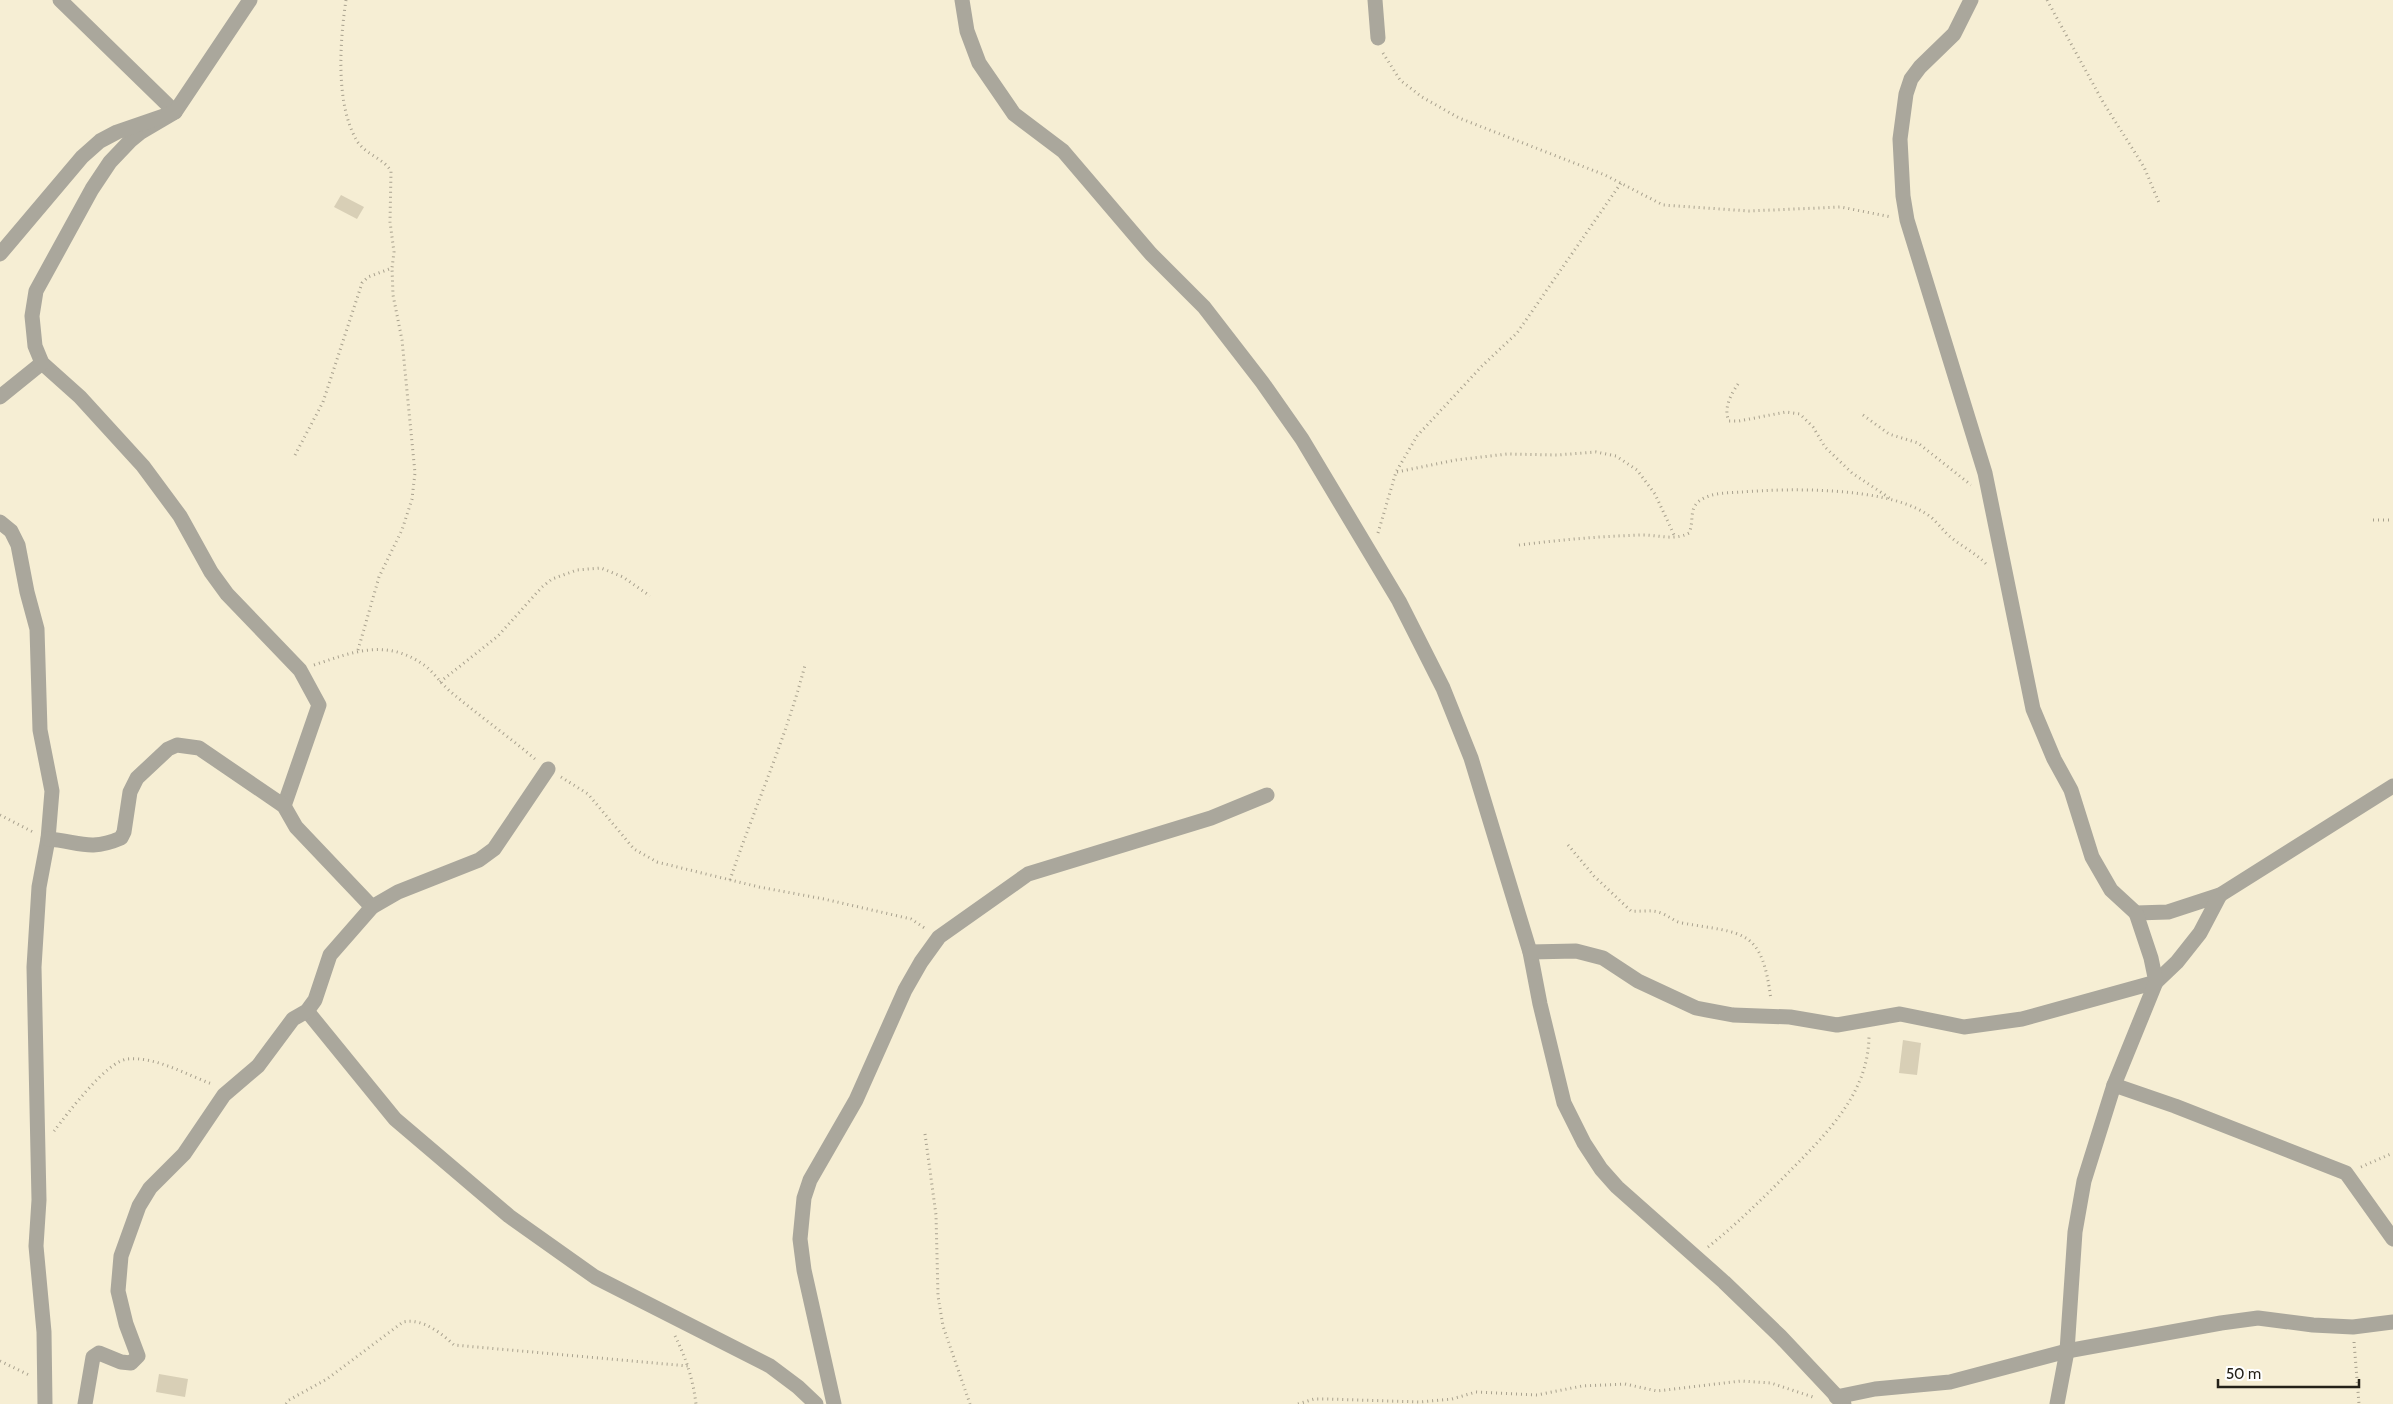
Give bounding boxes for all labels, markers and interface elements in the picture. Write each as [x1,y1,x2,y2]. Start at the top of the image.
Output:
scale bar [2218,1356,2359,1388]
text: 50 m [2226,1365,2261,1383]

